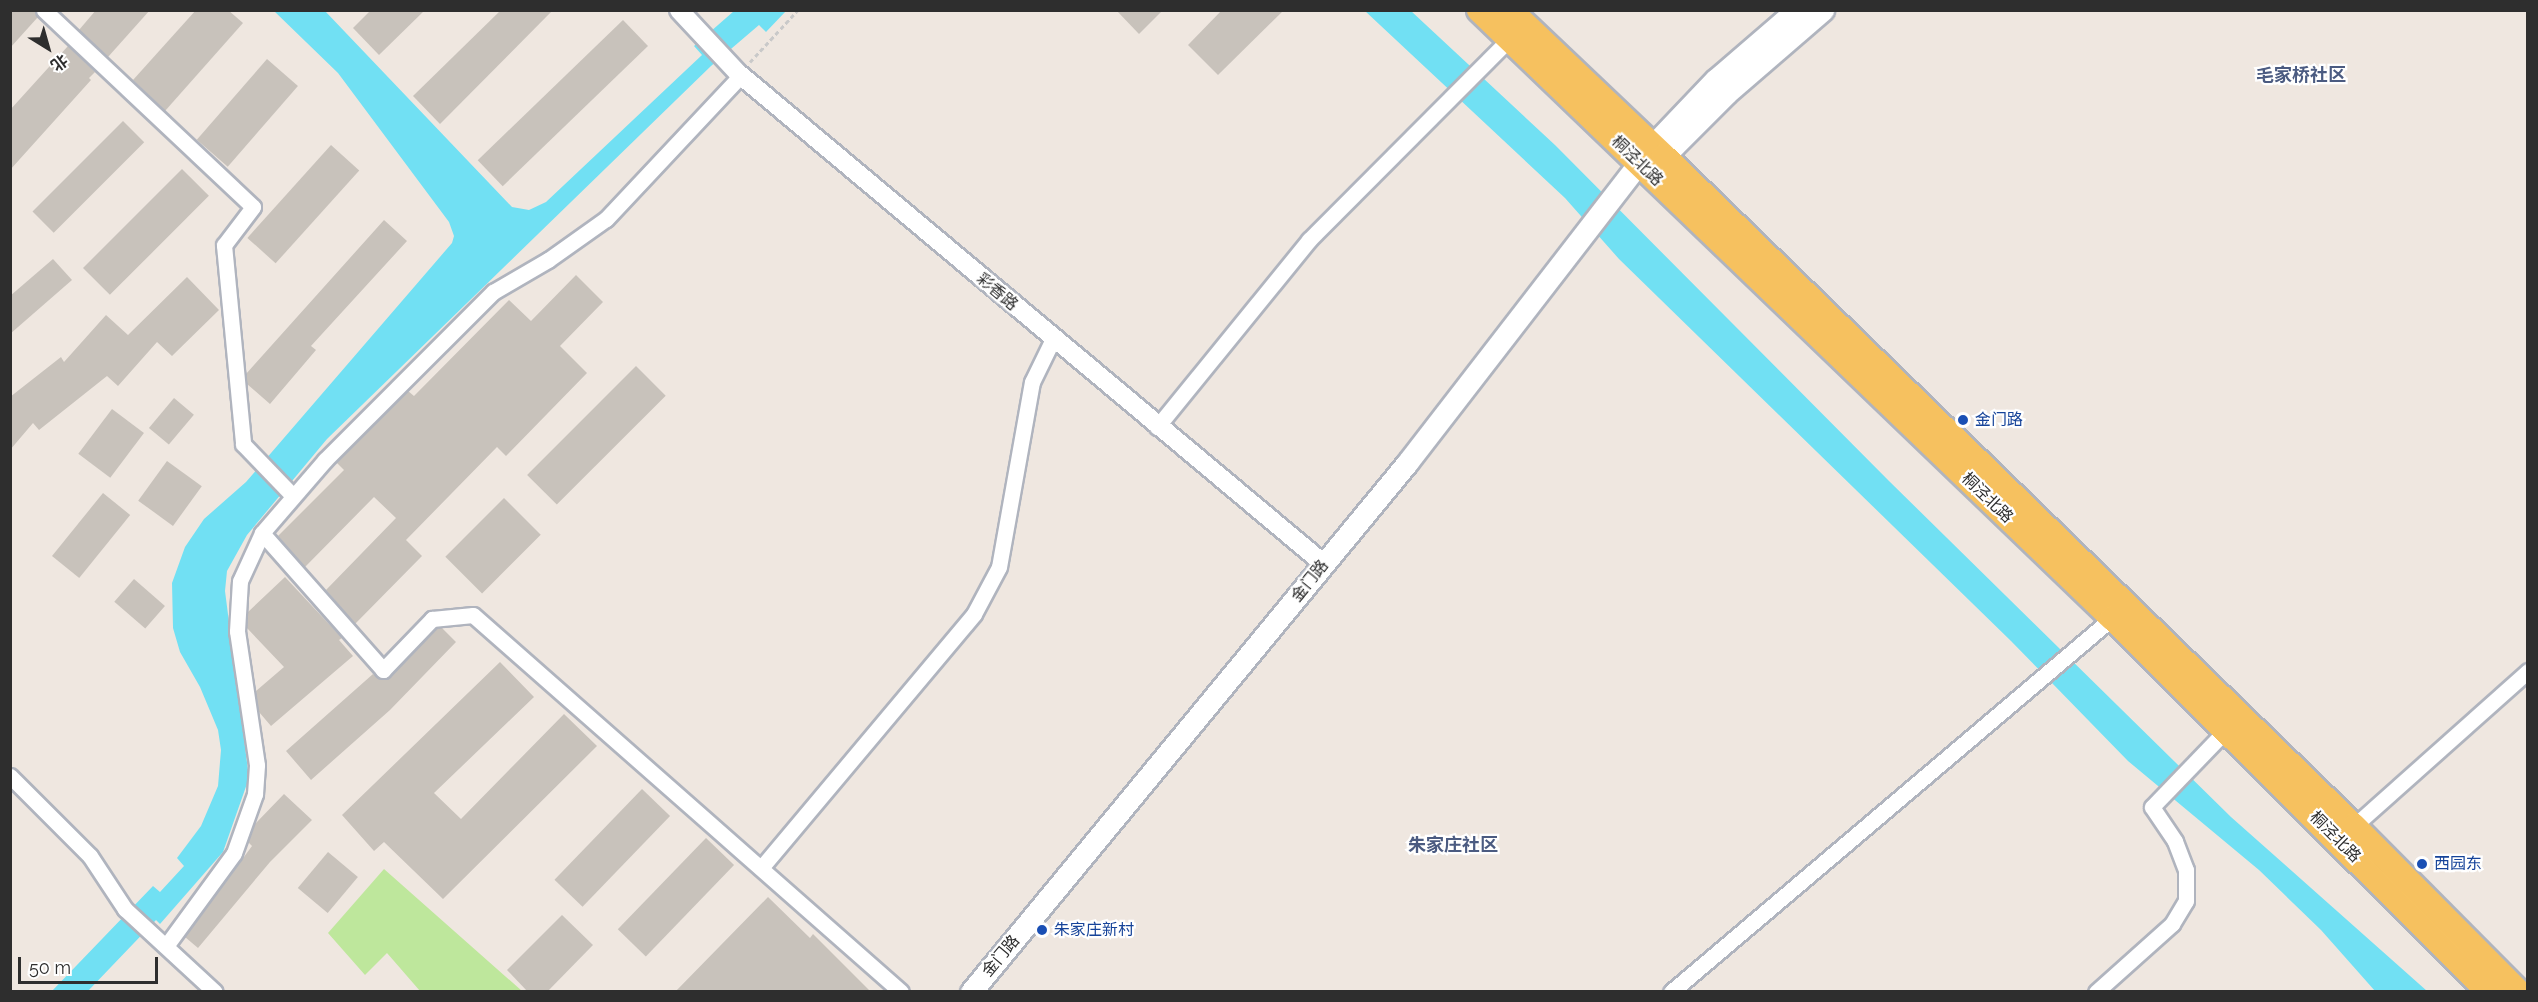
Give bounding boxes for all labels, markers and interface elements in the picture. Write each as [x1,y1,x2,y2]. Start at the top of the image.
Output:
north arrow [18,18,78,78]
text: 北 [47,50,71,75]
district label: 毛家桥社区 [2256,64,2346,86]
street label: 桐泾北路 [1607,132,1667,190]
street label: 彩香路 [972,269,1022,315]
place label: 金门路 [1975,410,2023,430]
marker: 金门路 [1956,413,1970,427]
street label: 桐泾北路 [1957,469,2017,527]
street label: 金门路 [1287,556,1333,606]
street label: 桐泾北路 [2306,808,2364,866]
district label: 朱家庄社区 [1408,834,1498,856]
place label: 西园东 [2434,854,2482,874]
marker: 西园东 [2415,857,2429,871]
place label: 朱家庄新村 [1054,920,1134,940]
marker: 朱家庄新村 [1035,923,1049,937]
street label: 金门路 [978,931,1024,981]
scale bar [21,945,160,983]
text: 50 m [29,957,71,978]

